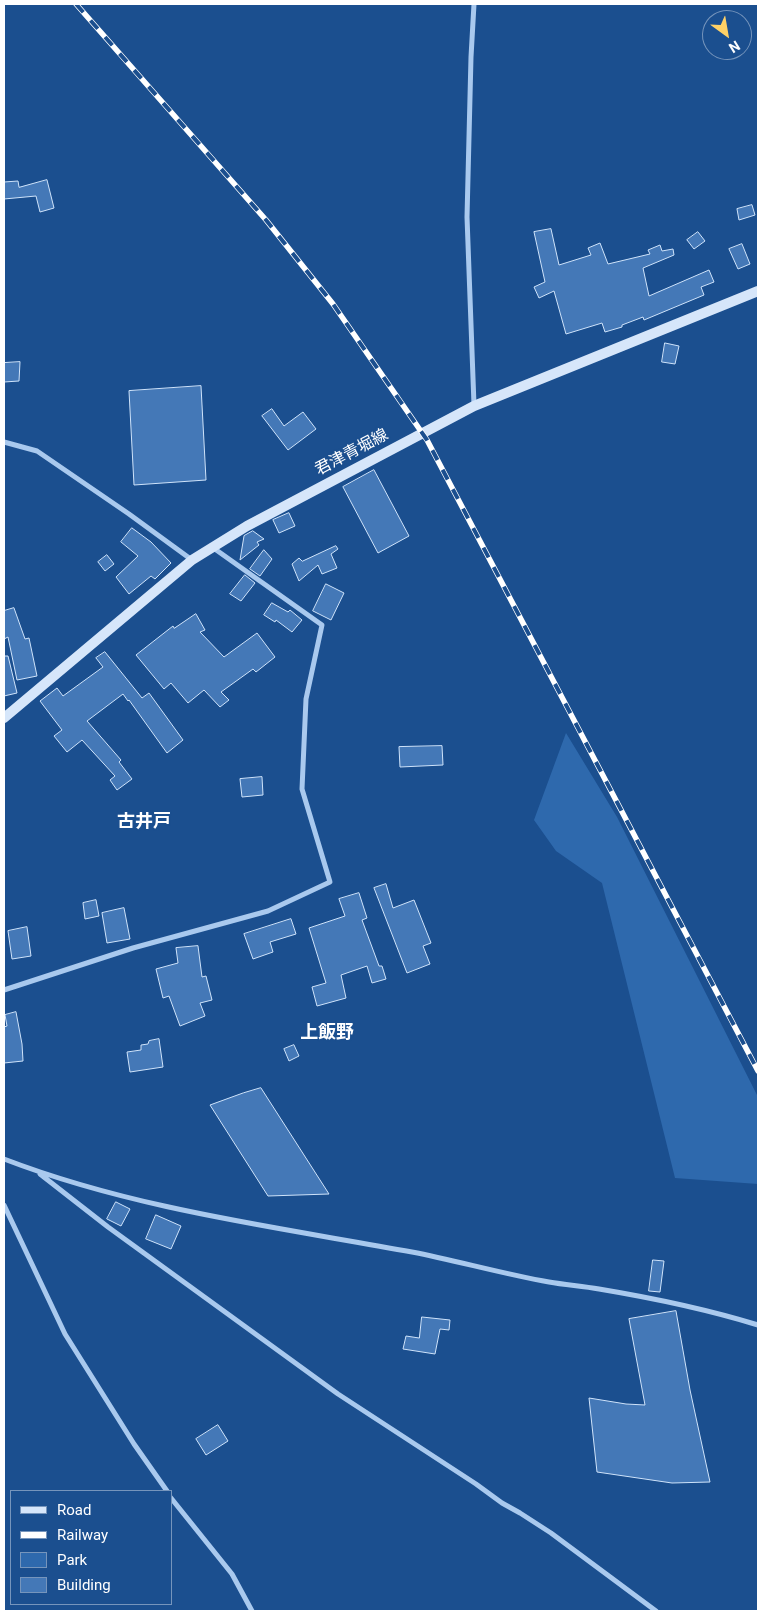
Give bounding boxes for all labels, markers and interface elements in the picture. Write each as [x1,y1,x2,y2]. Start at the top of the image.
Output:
north arrow [702,10,752,60]
text: N [726,37,743,56]
street label: 君津青堀線 [312,426,392,480]
district label: 古井戸 [117,811,171,833]
district label: 上飯野 [300,1022,354,1044]
legend [10,1490,172,1605]
text: Road [57,1501,91,1519]
text: Railway [57,1526,108,1544]
text: Park [57,1551,87,1569]
text: Building [57,1576,111,1594]

